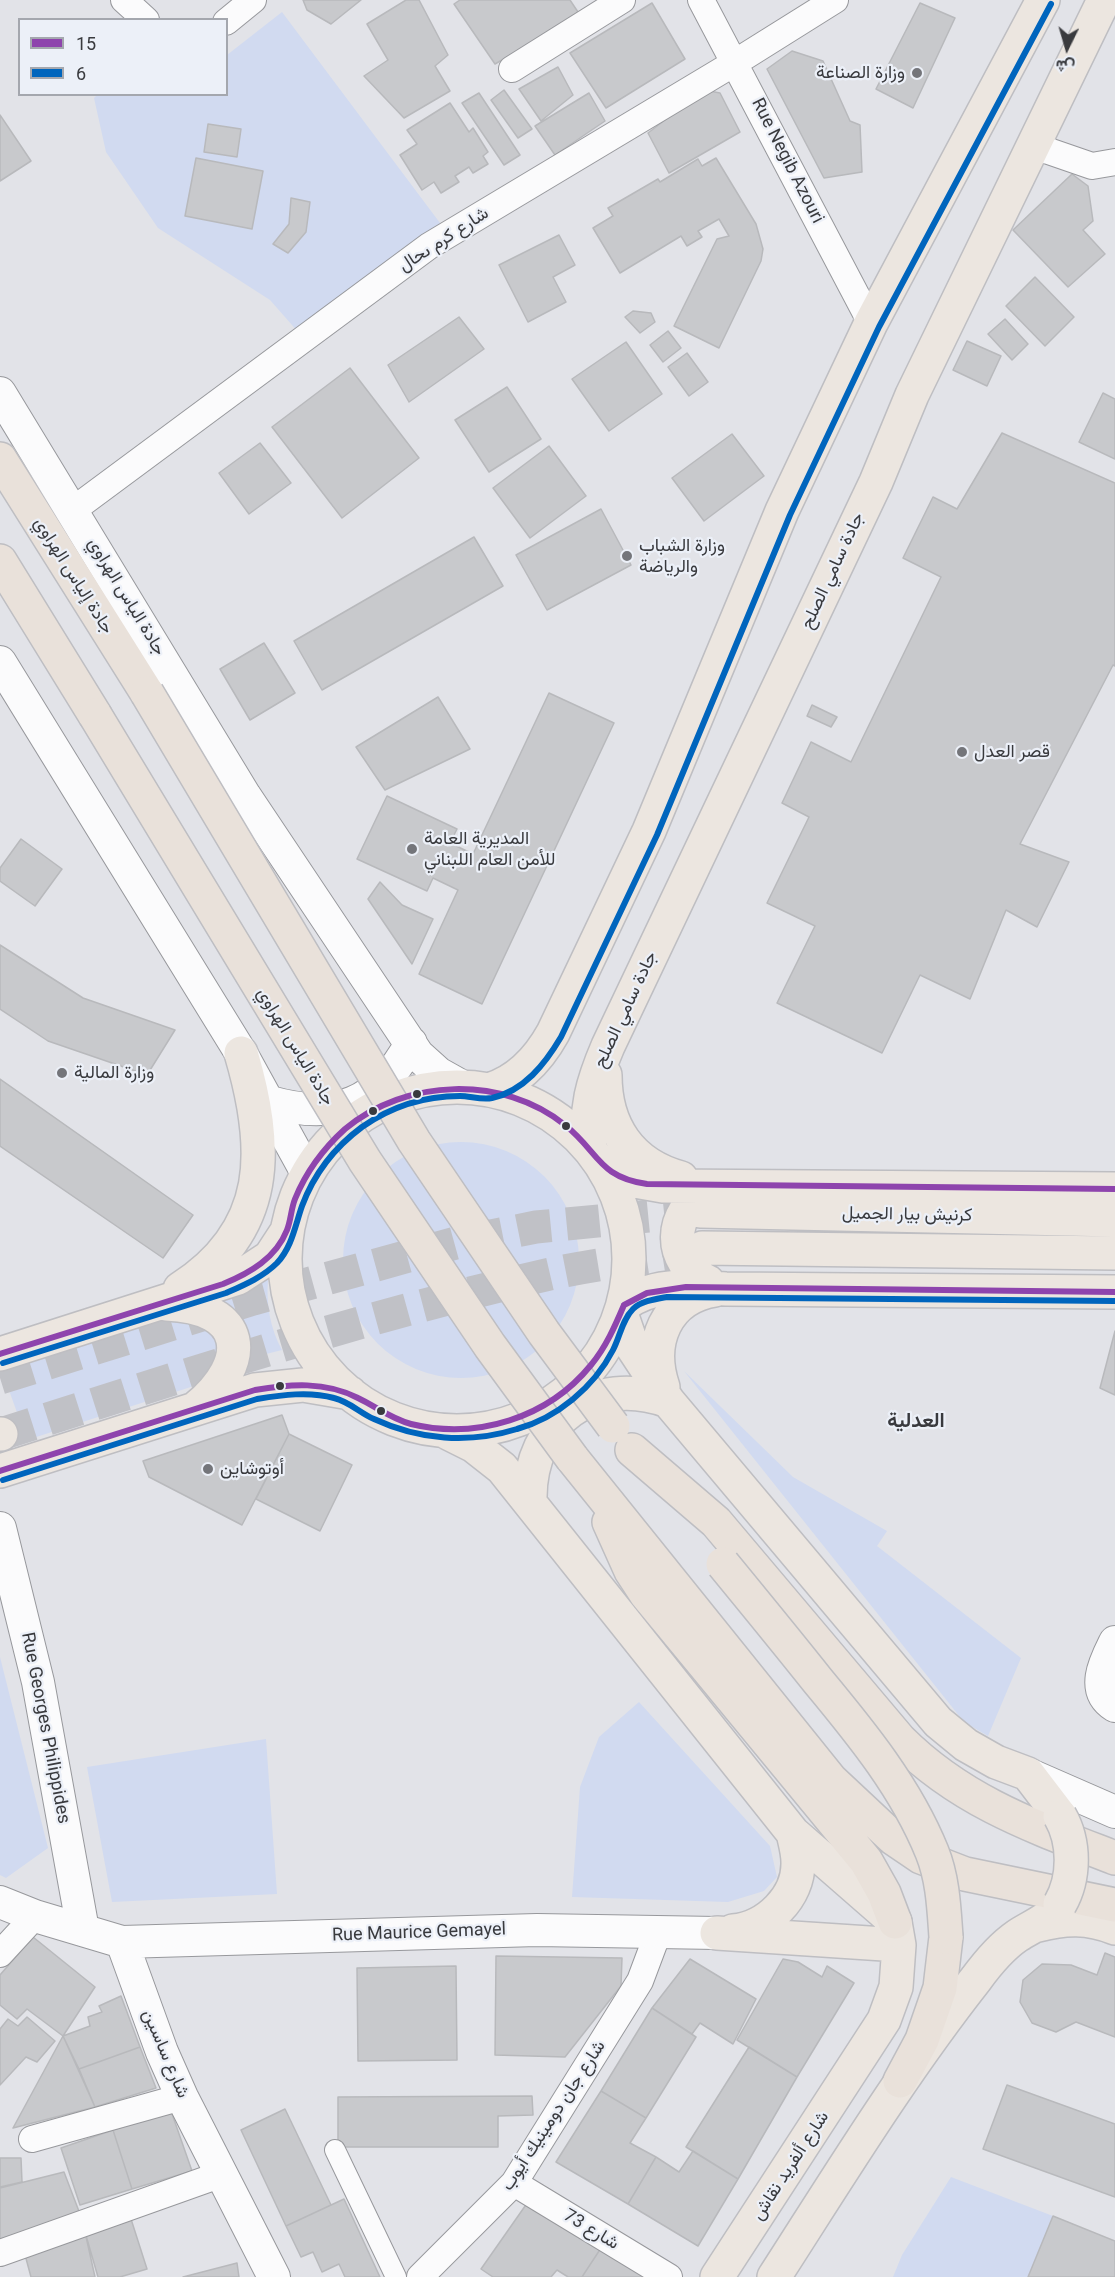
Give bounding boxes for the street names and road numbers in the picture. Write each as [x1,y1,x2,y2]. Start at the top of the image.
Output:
street label: Rue Negib Azouri [746,95,828,227]
street label: شارع كرم ىحال [395,203,493,277]
street label: جادة سامي الصلح [797,509,869,633]
street label: جادة إلياس الهراوي [28,514,118,638]
street label: جادة الياس الهراوي [82,534,170,660]
street label: جادة سامي الصلح [590,948,662,1072]
street label: جادة الياس الهراوي [251,984,339,1110]
street label: كرنيش بيار الجميل [842,1203,972,1227]
street label: Rue Georges Philippides [16,1631,74,1825]
street label: Rue Maurice Gemayel [332,1919,506,1947]
street label: شارع ساسين [137,2007,193,2101]
street label: شارع جان دومينيك أيوب [497,2037,611,2195]
street label: شارع ألفريد نقاش [748,2107,834,2225]
street label: شارع 73 [559,2205,623,2255]

